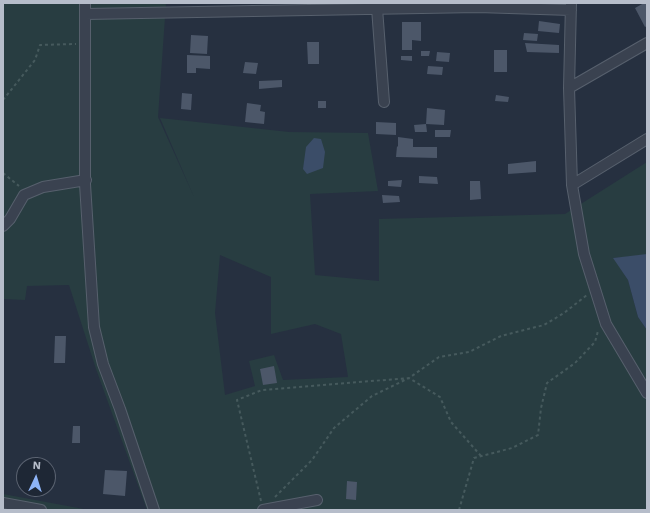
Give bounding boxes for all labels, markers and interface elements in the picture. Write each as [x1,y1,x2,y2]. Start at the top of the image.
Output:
north arrow [16,457,56,497]
text: N [32,459,41,472]

